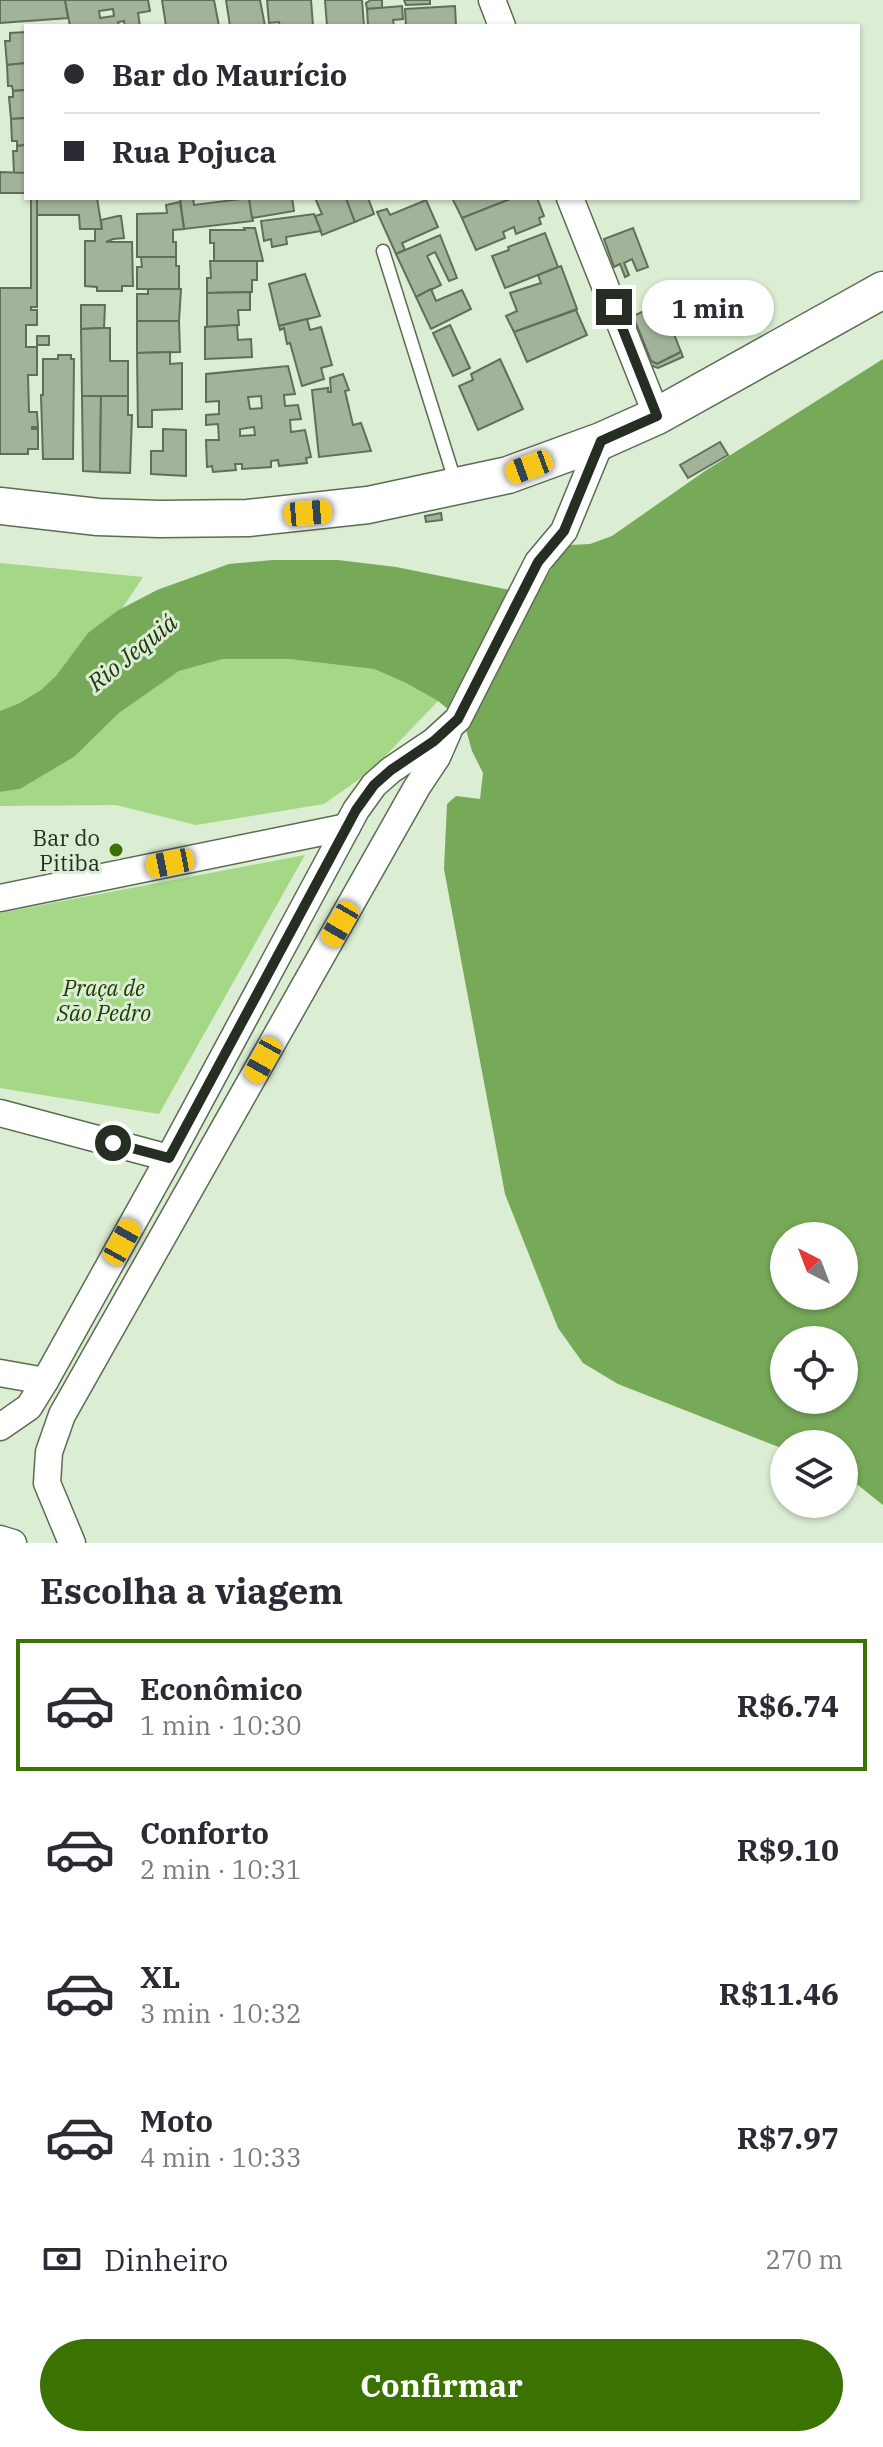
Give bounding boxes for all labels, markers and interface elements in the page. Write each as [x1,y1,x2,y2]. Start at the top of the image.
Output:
text: Bar do Maurício [112,55,347,94]
text: Rua Pojuca [112,132,277,171]
callout: 1 min [642,279,774,335]
route end [596,289,632,325]
text: 1 min [672,291,744,325]
car [502,448,556,486]
car [283,499,333,527]
water label: Rio Jequiá [80,606,183,699]
place label: Bar do Pitiba [33,823,100,877]
marker: Bar do Pitiba [107,841,125,859]
car [144,847,196,879]
car [318,897,362,951]
park label: Praça de São Pedro [56,973,151,1027]
car [241,1033,285,1087]
route start [95,1125,131,1161]
car [100,1215,144,1269]
north arrow [770,1222,858,1310]
map controls [770,1222,858,1518]
button: locate [770,1326,858,1414]
button: layers [770,1430,858,1518]
text: Escolha a viagem [40,1567,343,1614]
icon: car [44,1669,116,1741]
text: Econômico [140,1669,303,1708]
text: R$6.74 [737,1686,839,1725]
text: 1 min · 10:30 [140,1708,302,1742]
icon: car [44,1813,116,1885]
text: Conforto [140,1813,269,1852]
text: R$9.10 [737,1830,839,1869]
text: 2 min · 10:31 [140,1852,302,1886]
icon: car [44,1957,116,2029]
text: XL [140,1957,180,1996]
text: R$11.46 [719,1974,839,2013]
text: 3 min · 10:32 [140,1996,302,2030]
icon: car [44,2101,116,2173]
text: Moto [140,2101,213,2140]
text: R$7.97 [737,2118,839,2157]
text: 4 min · 10:33 [140,2140,302,2174]
icon: cash [40,2237,84,2281]
text: Dinheiro [104,2240,228,2279]
text: 270 m [765,2242,843,2276]
button: Confirmar [40,2339,843,2431]

